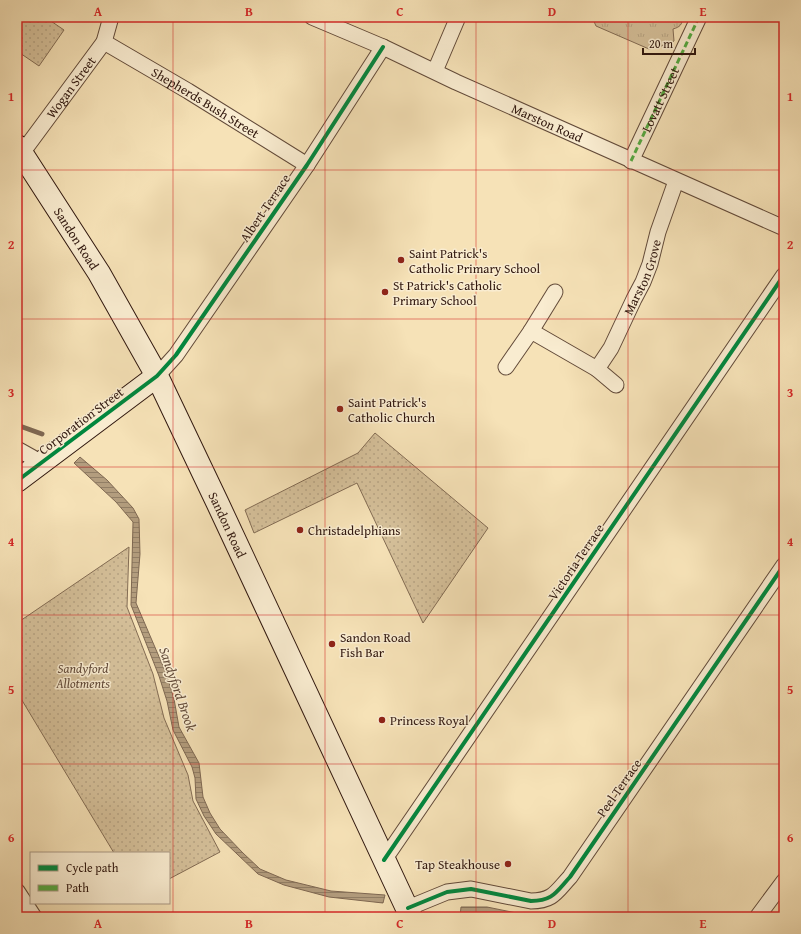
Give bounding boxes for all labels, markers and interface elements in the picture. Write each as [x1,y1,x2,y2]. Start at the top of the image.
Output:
text: A [94,2,103,21]
text: B [245,2,253,21]
text: C [396,2,404,21]
text: D [548,2,556,21]
text: E [700,2,707,21]
scale bar [643,30,695,56]
text: 20 m [649,35,673,52]
street label: Wogan Street [41,52,100,122]
street label: Shepherds Bush Street [148,62,263,143]
street label: Lovatt Street [636,63,684,135]
text: 1 [8,87,14,106]
text: 1 [787,87,793,106]
street label: Marston Road [509,99,586,147]
street label: Albert Terrace [235,170,295,246]
street label: Sandon Road [49,204,104,273]
text: 2 [8,235,15,254]
text: 2 [787,235,794,254]
street label: Marston Grove [618,237,665,318]
place label: Saint Patrick's Catholic Primary School [409,244,541,278]
marker: Saint Patrick's Catholic Primary School [396,255,406,265]
place label: St Patrick's Catholic Primary School [393,276,502,310]
marker: St Patrick's Catholic Primary School [380,287,390,297]
street label: Corporation Street [35,382,128,459]
text: 3 [8,383,14,402]
text: 3 [787,383,793,402]
place label: Saint Patrick's Catholic Church [348,393,436,427]
marker: Saint Patrick's Catholic Church [335,404,345,414]
street label: Sandon Road [204,489,251,561]
street label: Victoria Terrace [543,520,609,604]
place label: Christadelphians [308,521,401,540]
marker: Christadelphians [295,525,305,535]
text: 4 [8,532,15,551]
text: 4 [787,532,794,551]
place label: Sandon Road Fish Bar [340,628,411,662]
marker: Sandon Road Fish Bar [327,639,337,649]
water label: Sandyford Brook [154,644,202,735]
park label: Sandyford Allotments [55,659,110,693]
text: 5 [8,680,15,699]
text: 5 [787,680,794,699]
place label: Princess Royal [390,711,469,730]
marker: Princess Royal [377,715,387,725]
street label: Peel Terrace [592,755,646,821]
text: 6 [8,828,15,847]
text: 6 [787,828,794,847]
legend [30,852,170,904]
place label: Tap Steakhouse [415,855,500,874]
text: Cycle path [66,859,119,876]
marker: Tap Steakhouse [503,859,513,869]
text: Path [66,879,89,896]
text: A [94,914,103,933]
text: B [245,914,253,933]
text: C [396,914,404,933]
text: D [548,914,556,933]
text: E [700,914,707,933]

